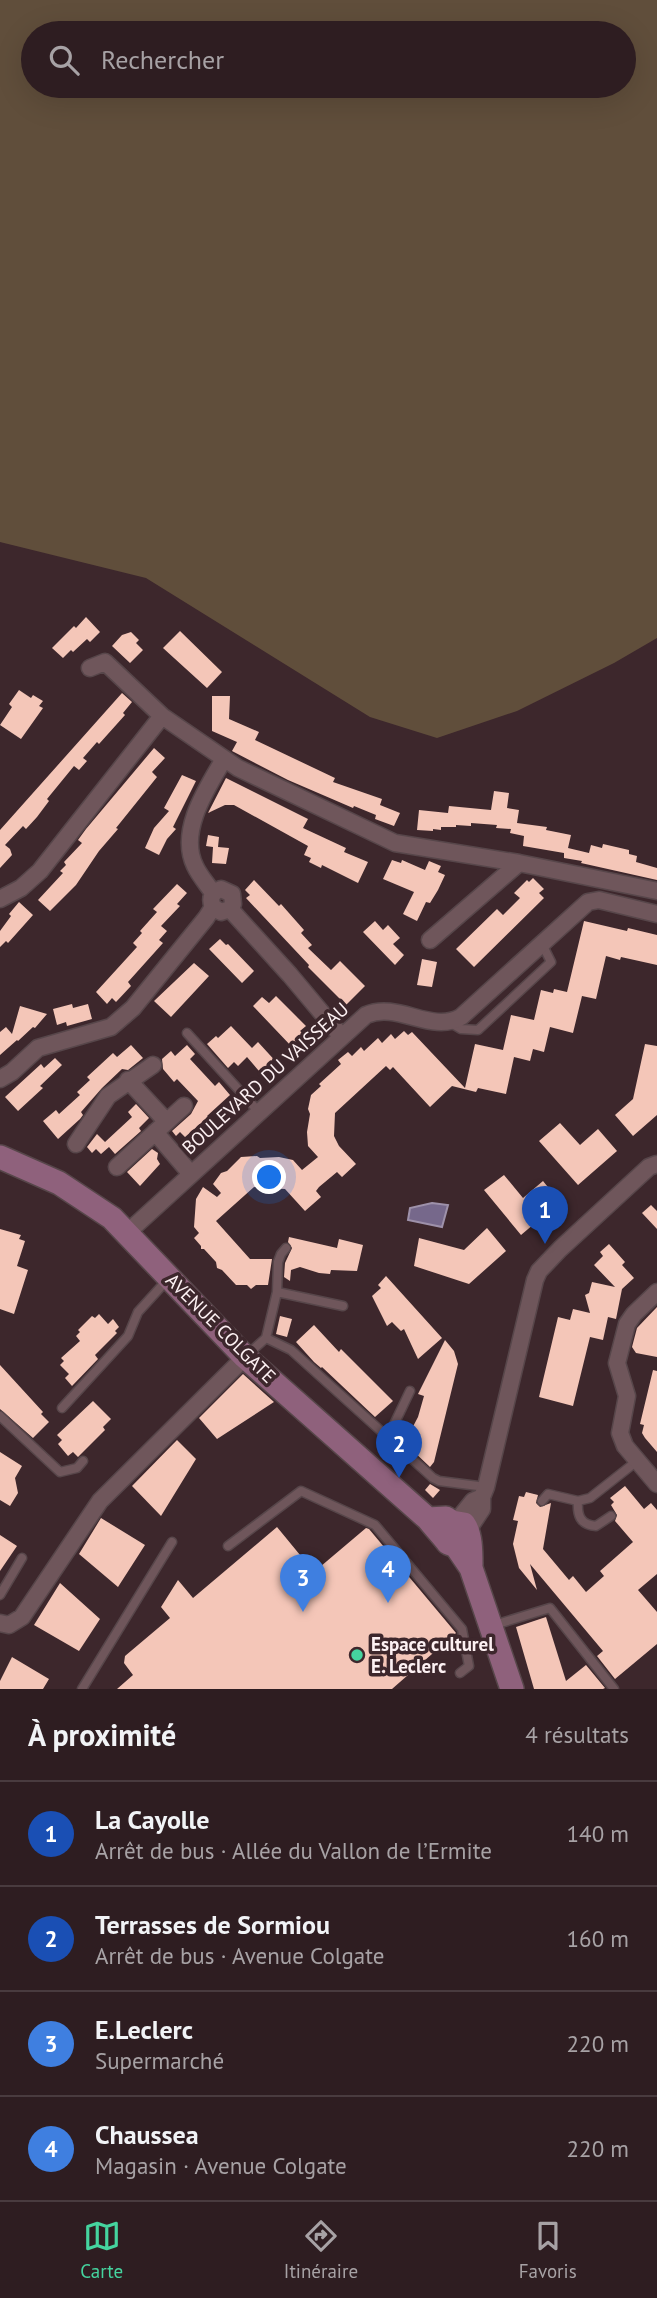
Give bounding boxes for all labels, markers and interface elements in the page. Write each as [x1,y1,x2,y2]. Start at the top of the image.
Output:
search box [21,21,636,98]
icon: search [45,41,83,79]
text: Rechercher [101,43,224,76]
street label: BOULEVARD DU VAISSEAU [177,997,353,1159]
your location [252,1160,286,1194]
pin: 1 [522,1186,568,1244]
street label: AVENUE COLGATE [161,1268,281,1388]
pin: 2 [376,1420,422,1478]
pin: 4 [365,1545,411,1603]
pin: 3 [280,1554,326,1612]
place label: Espace culturel E. Leclerc [371,1632,494,1678]
marker: Espace culturel E. Leclerc [349,1647,365,1663]
text: À proximité [28,1715,176,1754]
text: 4 résultats [525,1720,629,1749]
text: La Cayolle [95,1803,209,1836]
text: 1 [44,1819,58,1848]
text: 140 m [567,1819,629,1848]
text: Arrêt de bus · Allée du Vallon de l’Ermite [95,1836,492,1865]
text: Terrasses de Sormiou [95,1908,330,1941]
text: 2 [44,1924,58,1953]
text: 160 m [567,1924,629,1953]
text: Arrêt de bus · Avenue Colgate [95,1941,384,1970]
text: E.Leclerc [95,2013,193,2046]
text: 3 [44,2029,58,2058]
text: 220 m [567,2029,629,2058]
text: Supermarché [95,2046,224,2075]
text: Chaussea [95,2118,199,2151]
text: 4 [44,2134,58,2163]
text: 220 m [567,2134,629,2163]
text: Magasin · Avenue Colgate [95,2151,347,2180]
tab: Carte [80,2217,123,2283]
tab: Itinéraire [284,2217,358,2283]
tab: Favoris [519,2217,577,2283]

